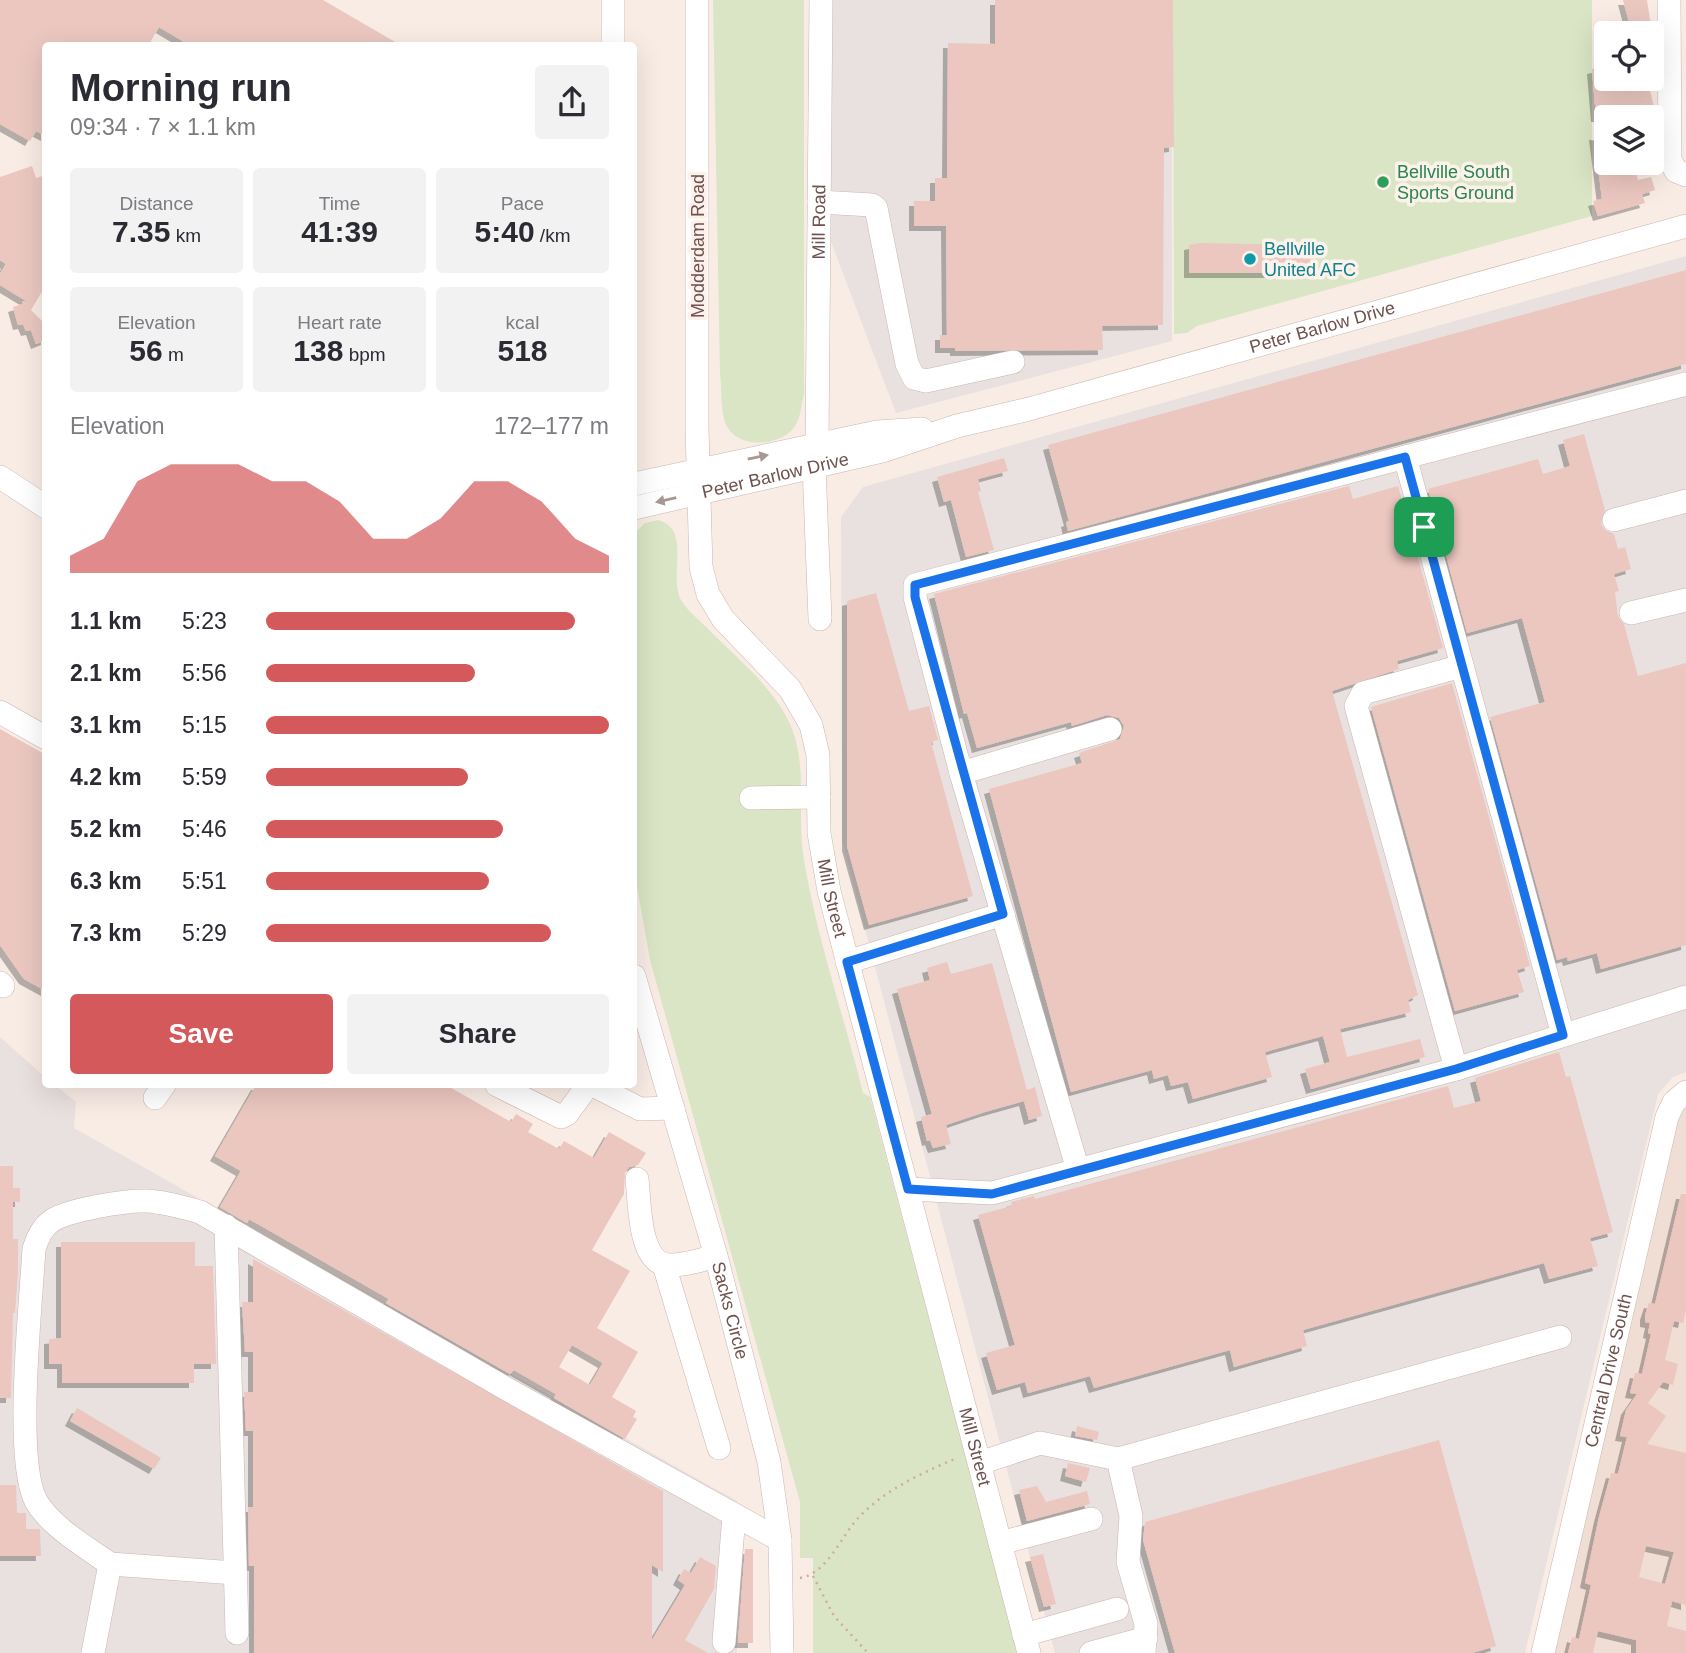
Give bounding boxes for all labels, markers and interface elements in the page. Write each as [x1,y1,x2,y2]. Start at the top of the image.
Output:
map controls [1594,21,1664,175]
button: locate [1594,21,1664,91]
button: share [535,65,609,139]
text: Morning run [70,67,292,109]
button: layers [1594,105,1664,175]
text: 09:34 · 7 × 1.1 km [70,114,256,140]
place label: Bellville South Sports Ground [1397,162,1514,203]
street label: Modderdam Road [688,174,708,318]
marker: Bellville South Sports Ground [1375,174,1391,190]
street label: Mill Road [809,184,829,260]
text: Distance [120,193,193,214]
text: Time [319,193,360,214]
text: Pace [501,193,544,214]
text: 7.35 [112,215,170,248]
text: 41:39 [301,215,378,248]
text: 5:40 [475,215,535,248]
text: km [170,225,201,246]
text: /km [535,225,570,246]
place label: Bellville United AFC [1264,239,1356,280]
marker: Bellville United AFC [1242,251,1258,267]
street label: Peter Barlow Drive [1247,298,1397,357]
text: Elevation [117,312,196,333]
text: Heart rate [297,312,382,333]
text: kcal [506,312,539,333]
text: 56 [129,334,163,367]
text: 138 [293,334,343,367]
text: 518 [497,334,548,367]
text: m [163,344,184,365]
text: bpm [343,344,386,365]
text: Elevation [70,413,165,439]
text: 172–177 m [494,413,609,439]
street label: Peter Barlow Drive [700,449,851,502]
one-way arrow [747,451,769,462]
one-way arrow [655,495,677,506]
pin [1394,497,1454,557]
icon: arrive [1405,508,1443,546]
text: 1.1 km [70,608,142,634]
text: 5:23 [182,608,227,634]
text: 2.1 km [70,660,142,686]
text: 5:56 [182,660,227,686]
text: 3.1 km [70,712,142,738]
text: 5:15 [182,712,227,738]
text: 4.2 km [70,764,142,790]
text: 5:59 [182,764,227,790]
text: 5.2 km [70,816,142,842]
text: 5:46 [182,816,227,842]
street label: Mill Street [814,857,851,940]
text: 6.3 km [70,868,142,894]
text: 5:51 [182,868,227,894]
text: 7.3 km [70,920,142,946]
text: 5:29 [182,920,227,946]
button: Save [70,994,333,1074]
button: Share [347,994,609,1074]
street label: Sacks Circle [708,1260,752,1361]
street label: Central Drive South [1581,1292,1636,1449]
street label: Mill Street [955,1406,995,1488]

